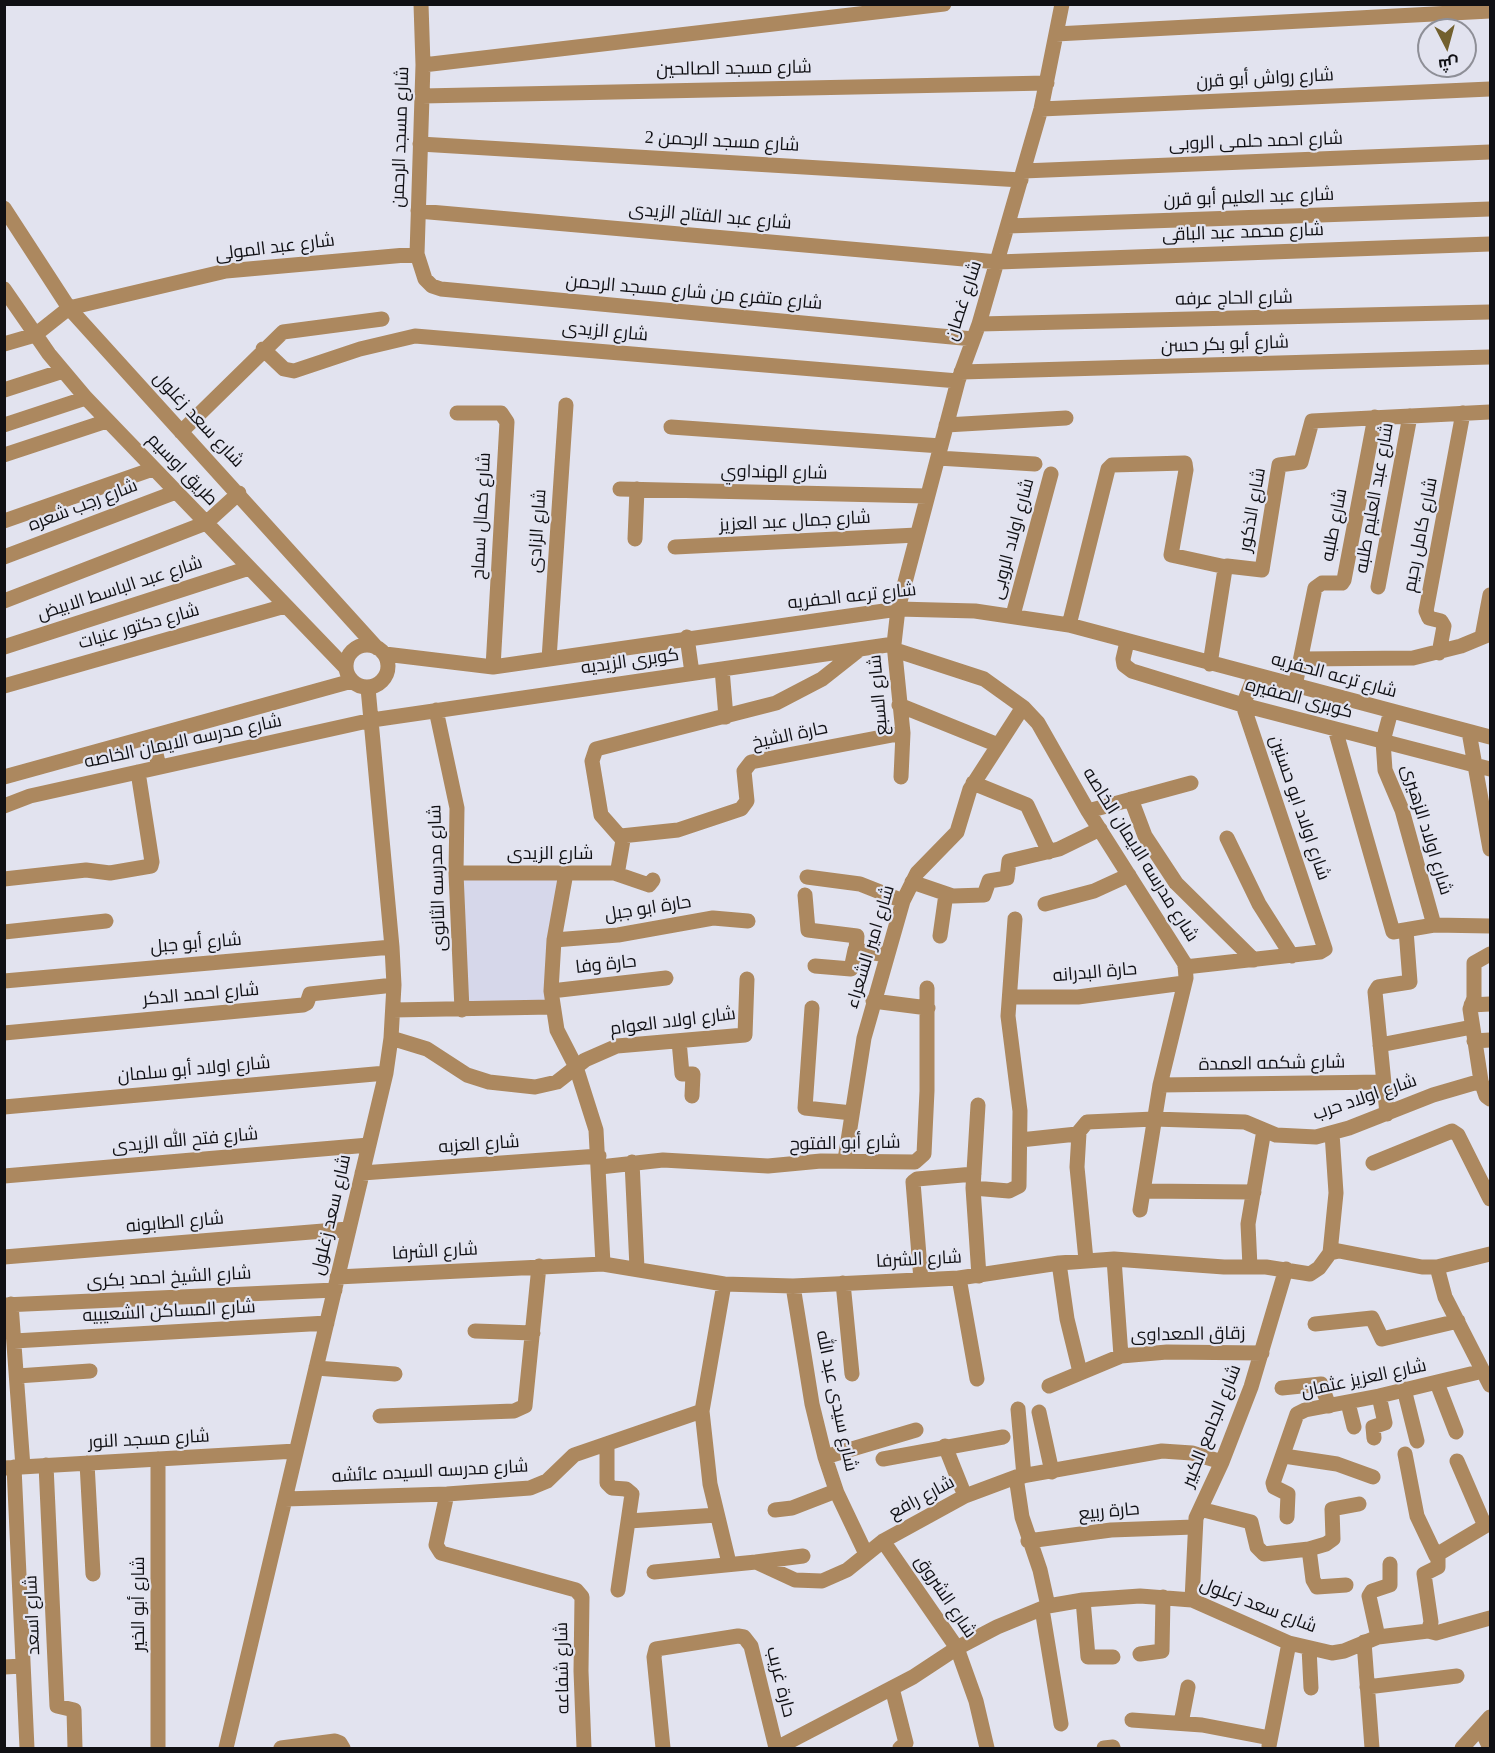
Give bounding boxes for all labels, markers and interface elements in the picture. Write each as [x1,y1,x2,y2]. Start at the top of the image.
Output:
north arrow [1417,18,1477,78]
text: ش [1438,55,1460,74]
street label: شارع مسجد الصالحين [656,57,812,81]
street label: شارع رواش أبو قرن [1196,65,1334,93]
street label: شارع مسجد الرحمن [388,66,414,208]
street label: شارع مسجد الرحمن 2 [644,127,800,157]
street label: شارع احمد حلمى الروبى [1169,128,1343,156]
street label: شارع عبد العليم أبو قرن [1163,184,1335,212]
street label: شارع عبد الفتاح الزيدى [628,199,792,235]
street label: شارع محمد عبد الباقى [1162,219,1324,247]
street label: شارع عبد المولى [214,230,336,266]
street label: شارع غصان [941,258,987,344]
street label: شارع متفرع من شارع مسجد الرحمن [565,271,823,315]
street label: شارع الحاج عرفه [1175,287,1293,311]
street label: شارع الزيدى [561,317,649,347]
street label: شارع أبو بكر حسن [1161,332,1289,358]
street label: شارع سعد زغلول [148,368,248,472]
street label: شارع عبد العليم طلبه [1351,421,1399,575]
street label: طريق اوسيم [142,429,222,511]
street label: شارع كمال سماح [468,452,496,580]
street label: شارع الهنداوي [720,461,828,485]
street label: شارع الذكور [1235,466,1271,554]
street label: شارع رجب شعره [25,475,141,537]
street label: شارع اولاد الروبى [986,476,1040,602]
street label: شارع كامل رحيم [1399,476,1443,594]
street label: شارع طلبه [1317,487,1353,563]
street label: شارع الزادى [524,488,552,574]
street label: شارع جمال عبد العزيز [719,507,871,537]
street label: شارع عبد الباسط الابيض [35,552,205,626]
street label: شارع ترعه الحفريه [787,579,917,615]
street label: شارع دكتور عنيات [76,599,202,655]
street label: كوبرى الزيديه [580,644,680,680]
street label: شارع ترعه الحفريه [1269,649,1399,703]
street label: شارع السبع [865,654,893,736]
street label: كوبرى الصفيره [1243,674,1355,724]
street label: شارع مدرسه الايمان الخاصه [82,711,284,773]
street label: حارة الشيخ [750,717,830,755]
street label: شارع اولاد ابو حسنين [1264,733,1334,883]
street label: شارع اولاد الزهيرى [1396,762,1456,898]
street label: شارع مدرسه الايمان الخاصه [1077,764,1203,946]
street label: شارع مدرسه الثانوى [425,804,451,952]
street label: شارع الزيدى [507,843,593,865]
street label: شارع امير الشعراء [842,883,900,1011]
street label: حارة ابو جبل [603,891,693,927]
street label: شارع أبو جبل [149,929,243,959]
street label: حارة وفا [574,951,638,979]
street label: حارة البدرانه [1052,959,1138,987]
street label: شارع احمد الدكر [142,979,260,1011]
street label: شارع اولاد العوام [609,1004,737,1040]
street label: شارع شكمه العمدة [1198,1052,1346,1076]
street label: شارع اولاد أبو سلمان [117,1053,271,1087]
street label: شارع اولاد حرب [1310,1070,1420,1126]
street label: شارع فتح الله الزيدى [111,1124,259,1158]
street label: شارع العزبه [438,1131,520,1159]
street label: شارع أبو الفتوح [789,1132,901,1156]
street label: شارع سعد زغلول [308,1153,356,1277]
street label: شارع الطابونه [125,1208,225,1238]
street label: شارع الشرفا [392,1239,478,1265]
street label: شارع الشرفا [876,1247,962,1273]
street label: شارع الشيخ احمد بكرى [86,1263,252,1293]
street label: شارع المساكن الشعيبيه [82,1297,256,1327]
street label: زقاق المعداوى [1130,1323,1246,1347]
street label: شارع سيدى عبد الله [810,1328,862,1474]
street label: شارع العزيز عثمان [1299,1355,1429,1403]
street label: شارع الجامع الكبير [1178,1362,1246,1490]
street label: شارع مسجد النور [88,1426,210,1454]
street label: شارع مدرسه السيده عائشه [331,1456,529,1488]
street label: شارع رافع [885,1472,959,1524]
street label: حارة ربيع [1078,1499,1140,1525]
street label: شارع الشروق [909,1552,981,1642]
street label: شارع أبو الخير [128,1556,150,1652]
street label: شارع سعد زعلول [1197,1574,1319,1638]
street label: شارع اسعد [21,1575,45,1655]
street label: شارع شفاعه [551,1622,575,1714]
street label: حارة غريب [761,1644,799,1720]

